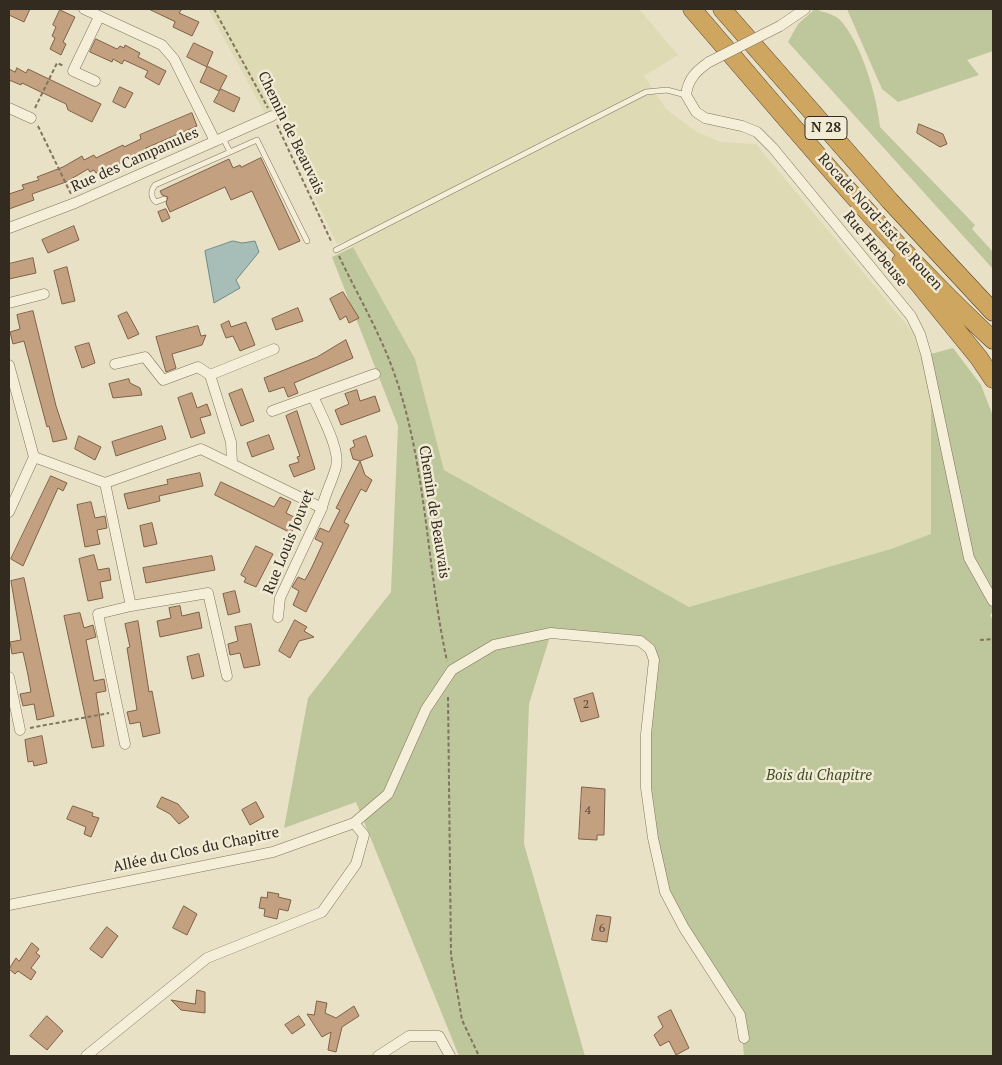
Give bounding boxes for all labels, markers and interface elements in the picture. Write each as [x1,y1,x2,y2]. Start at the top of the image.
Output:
street label: Chemin de Beauvais [253,69,329,197]
road number: N 28 [805,116,847,140]
street label: Rue des Campanules [68,124,202,196]
street label: Rocade Nord-Est de Rouen [814,150,946,294]
street label: Rue Herbeuse [839,208,911,290]
street label: Chemin de Beauvais [415,444,453,580]
street label: Rue Louis Jouvet [260,487,318,597]
house number: 2 [583,698,589,712]
park label: Bois du Chapitre [766,767,872,785]
house number: 4 [585,804,591,818]
street label: Allée du Clos du Chapitre [111,824,281,876]
house number: 6 [599,922,605,936]

